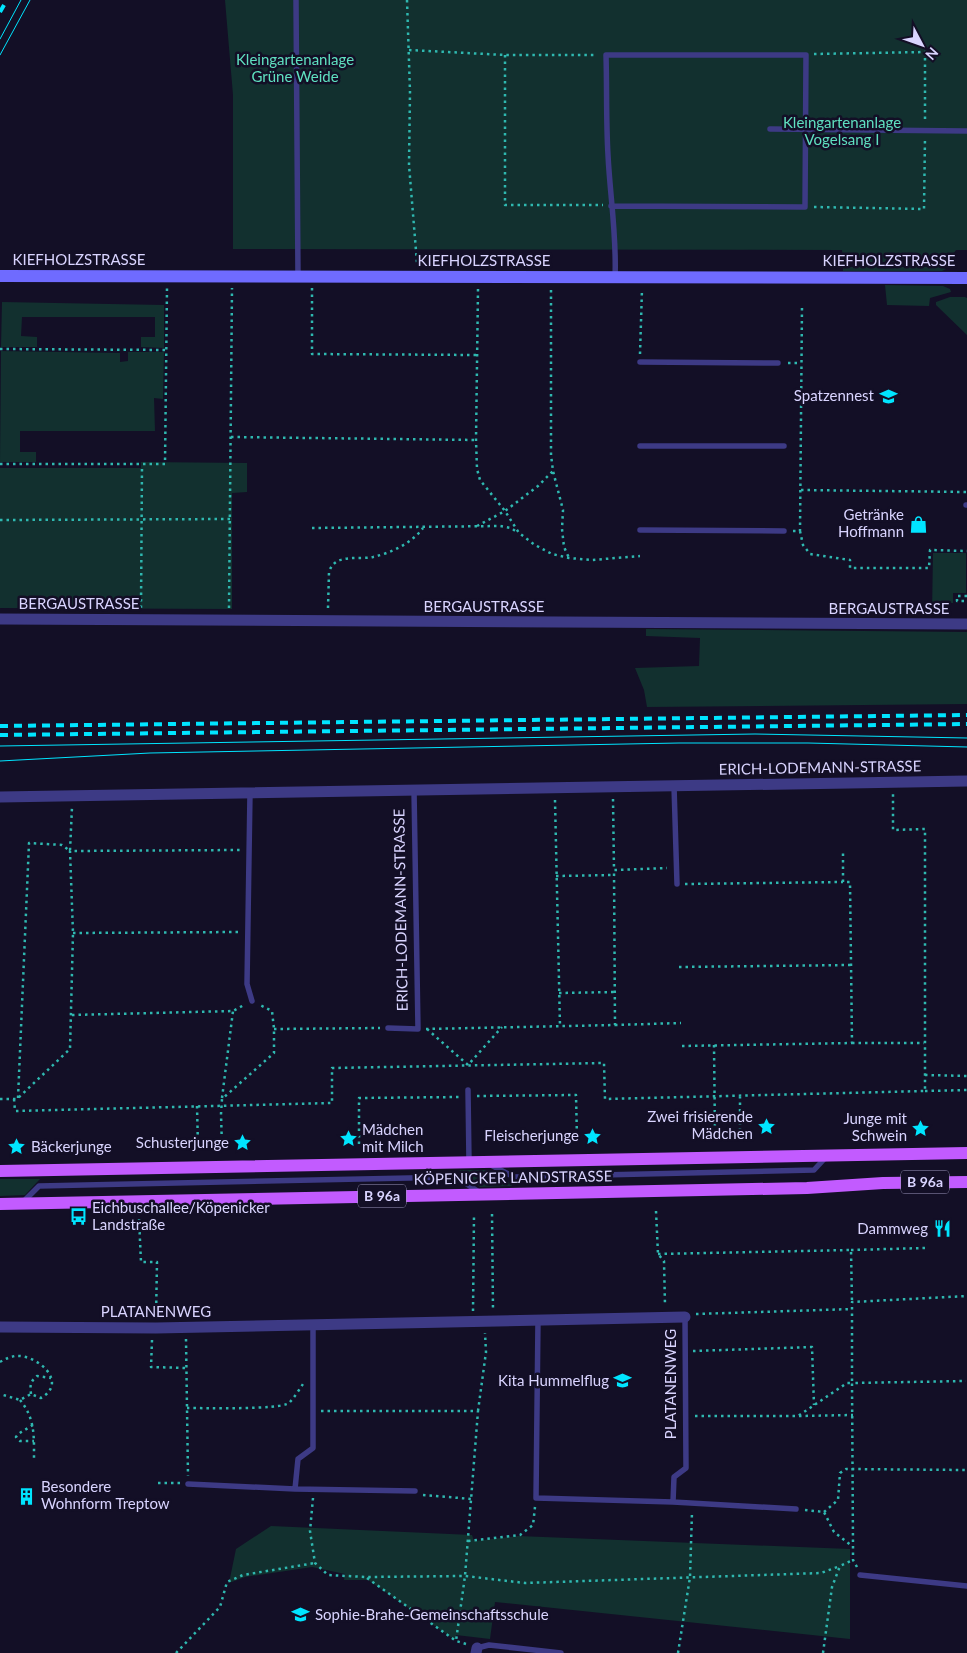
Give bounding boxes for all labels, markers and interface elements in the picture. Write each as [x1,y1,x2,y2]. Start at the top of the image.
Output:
north arrow [897,20,947,70]
text: N [922,44,942,64]
park label: Kleingartenanlage Grüne Weide [236,50,354,85]
park label: Kleingartenanlage Vogelsang I [783,113,901,148]
street label: KIEFHOLZSTRASSE [13,250,145,268]
street label: KIEFHOLZSTRASSE [418,251,550,269]
street label: KIEFHOLZSTRASSE [823,251,955,269]
place label: Spatzennest [794,386,875,404]
school or university icon: Spatzennest [878,386,898,406]
place label: Getränke Hoffmann [838,505,904,540]
shop icon: Getränke Hoffmann [908,514,928,534]
street label: BERGAUSTRASSE [19,594,139,612]
street label: BERGAUSTRASSE [424,597,544,615]
street label: BERGAUSTRASSE [829,599,949,617]
street label: ERICH-LODEMANN-STRASSE [719,756,921,778]
street label: ERICH-LODEMANN-STRASSE [389,809,411,1011]
place label: Zwei frisierende Mädchen [647,1107,753,1142]
place label: Junge mit Schwein [843,1109,908,1144]
place icon: Zwei frisierende Mädchen [757,1116,777,1136]
place icon: Junge mit Schwein [911,1118,931,1138]
place label: Mädchen mit Milch [362,1120,424,1155]
place label: Fleischerjunge [484,1126,579,1144]
place icon: Fleischerjunge [583,1126,603,1146]
place icon: Mädchen mit Milch [338,1129,358,1149]
place label: Schusterjunge [136,1133,229,1151]
place icon: Schusterjunge [233,1133,253,1153]
place icon: Bäckerjunge [7,1137,27,1157]
place label: Bäckerjunge [31,1137,112,1155]
street label: KÖPENICKER LANDSTRASSE [413,1166,612,1188]
road number: B 96a [901,1170,949,1194]
road number: B 96a [358,1184,406,1208]
place label: Eichbuschallee/Köpenicker Landstraße [92,1198,270,1233]
bus stop icon: Eichbuschallee/Köpenicker Landstraße [68,1207,88,1227]
place label: Dammweg [857,1219,928,1237]
restaurant icon: Dammweg [932,1219,952,1239]
street label: PLATANENWEG [101,1302,211,1320]
street label: PLATANENWEG [661,1329,679,1439]
place label: Kita Hummelflug [498,1371,609,1389]
school or university icon: Kita Hummelflug [613,1371,633,1391]
place label: Besondere Wohnform Treptow [41,1477,170,1512]
building icon: Besondere Wohnform Treptow [17,1486,37,1506]
school or university icon: Sophie-Brahe-Gemeinschaftsschule [291,1605,311,1625]
place label: Sophie-Brahe-Gemeinschaftsschule [315,1605,549,1623]

